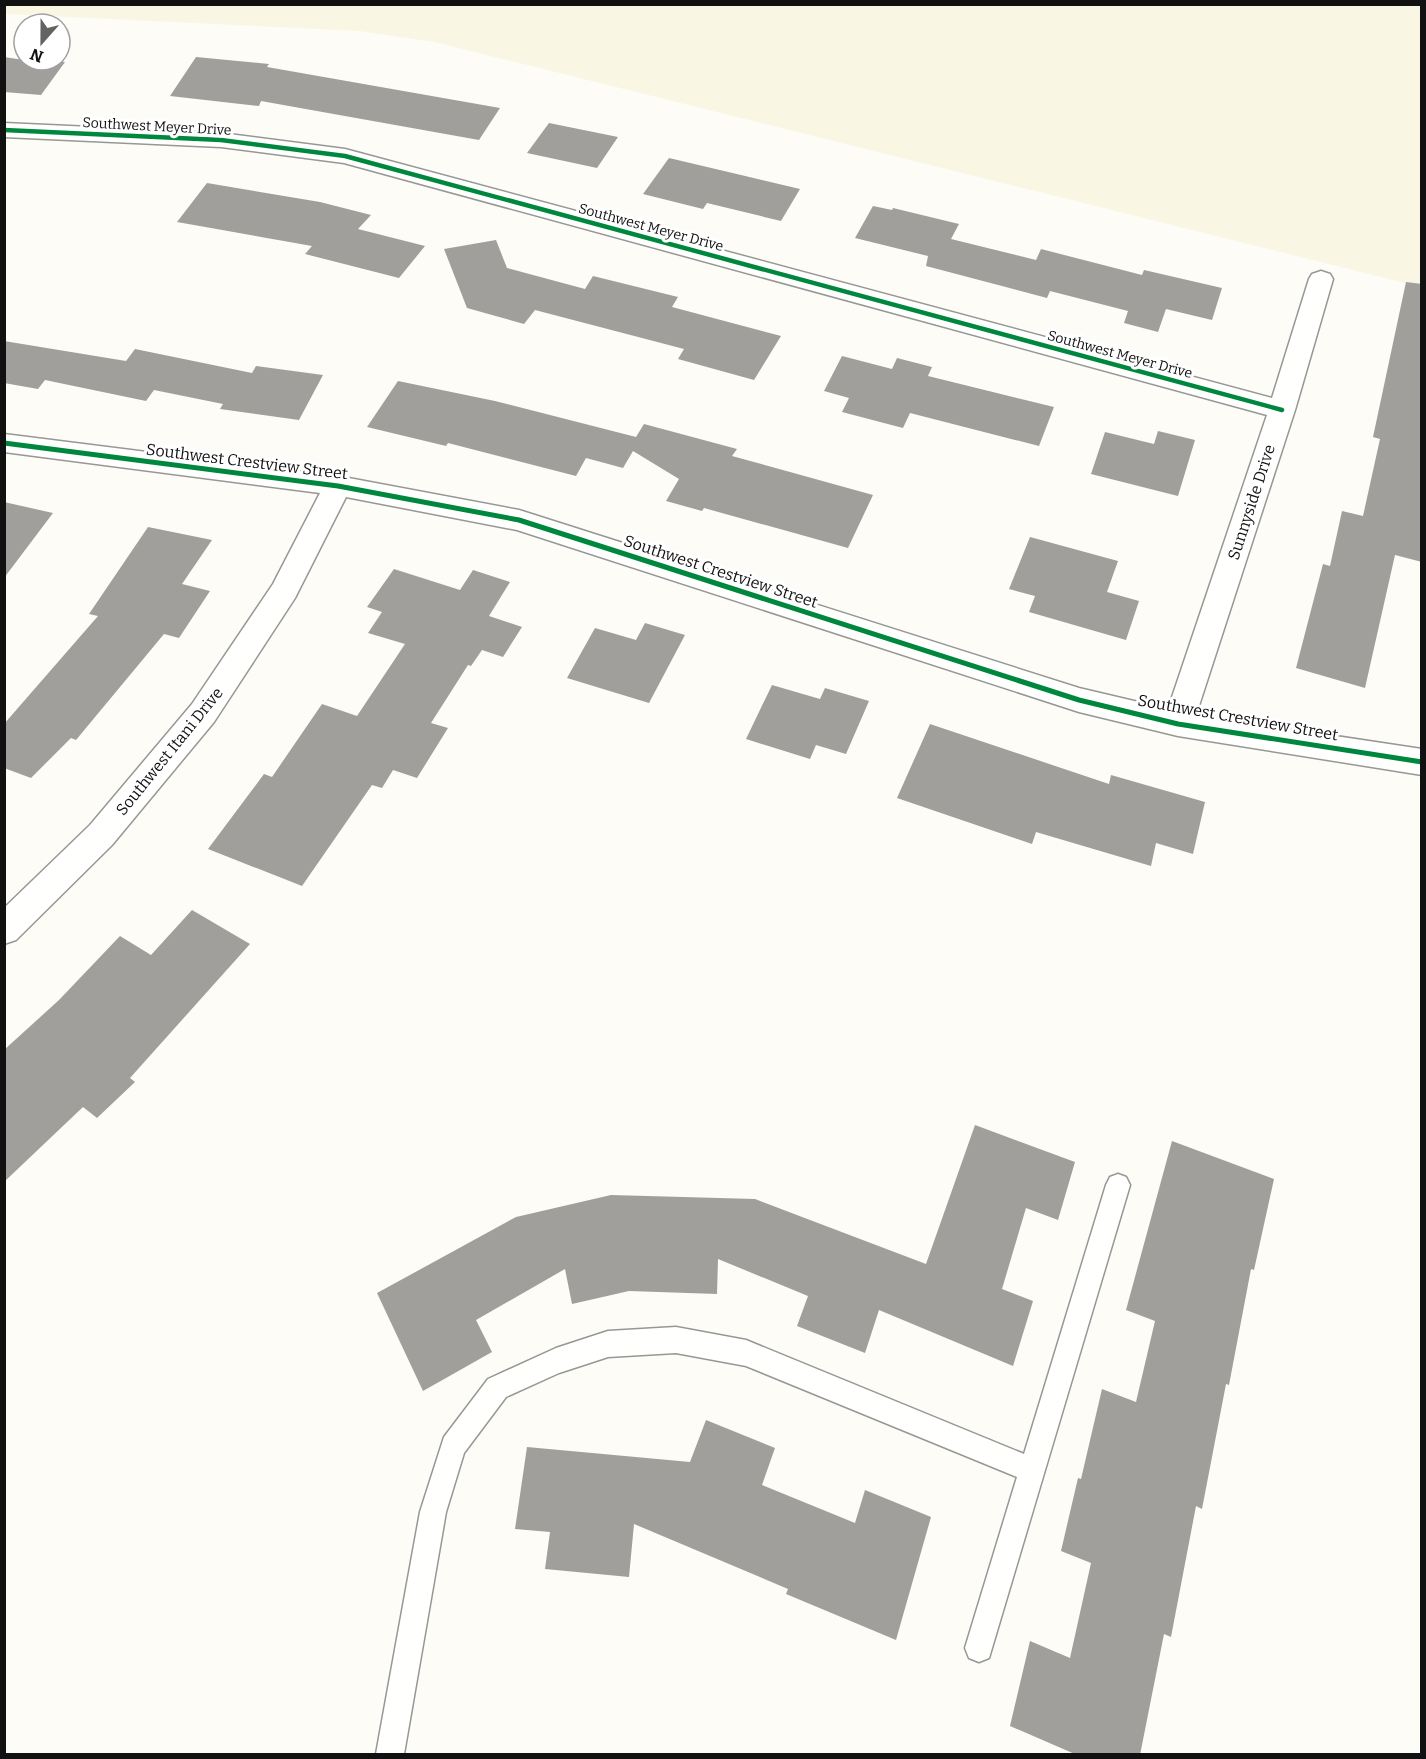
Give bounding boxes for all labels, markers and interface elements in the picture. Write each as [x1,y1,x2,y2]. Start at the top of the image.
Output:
north arrow [12,12,72,72]
text: N [28,44,46,67]
street label: Southwest Meyer Drive [82,114,232,139]
street label: Southwest Meyer Drive [577,200,725,255]
street label: Southwest Meyer Drive [1046,327,1194,382]
street label: Southwest Crestview Street [145,440,349,483]
street label: Sunnyside Drive [1224,442,1279,562]
street label: Southwest Crestview Street [621,531,820,612]
street label: Southwest Itani Drive [112,683,227,819]
street label: Southwest Crestview Street [1136,691,1340,744]

